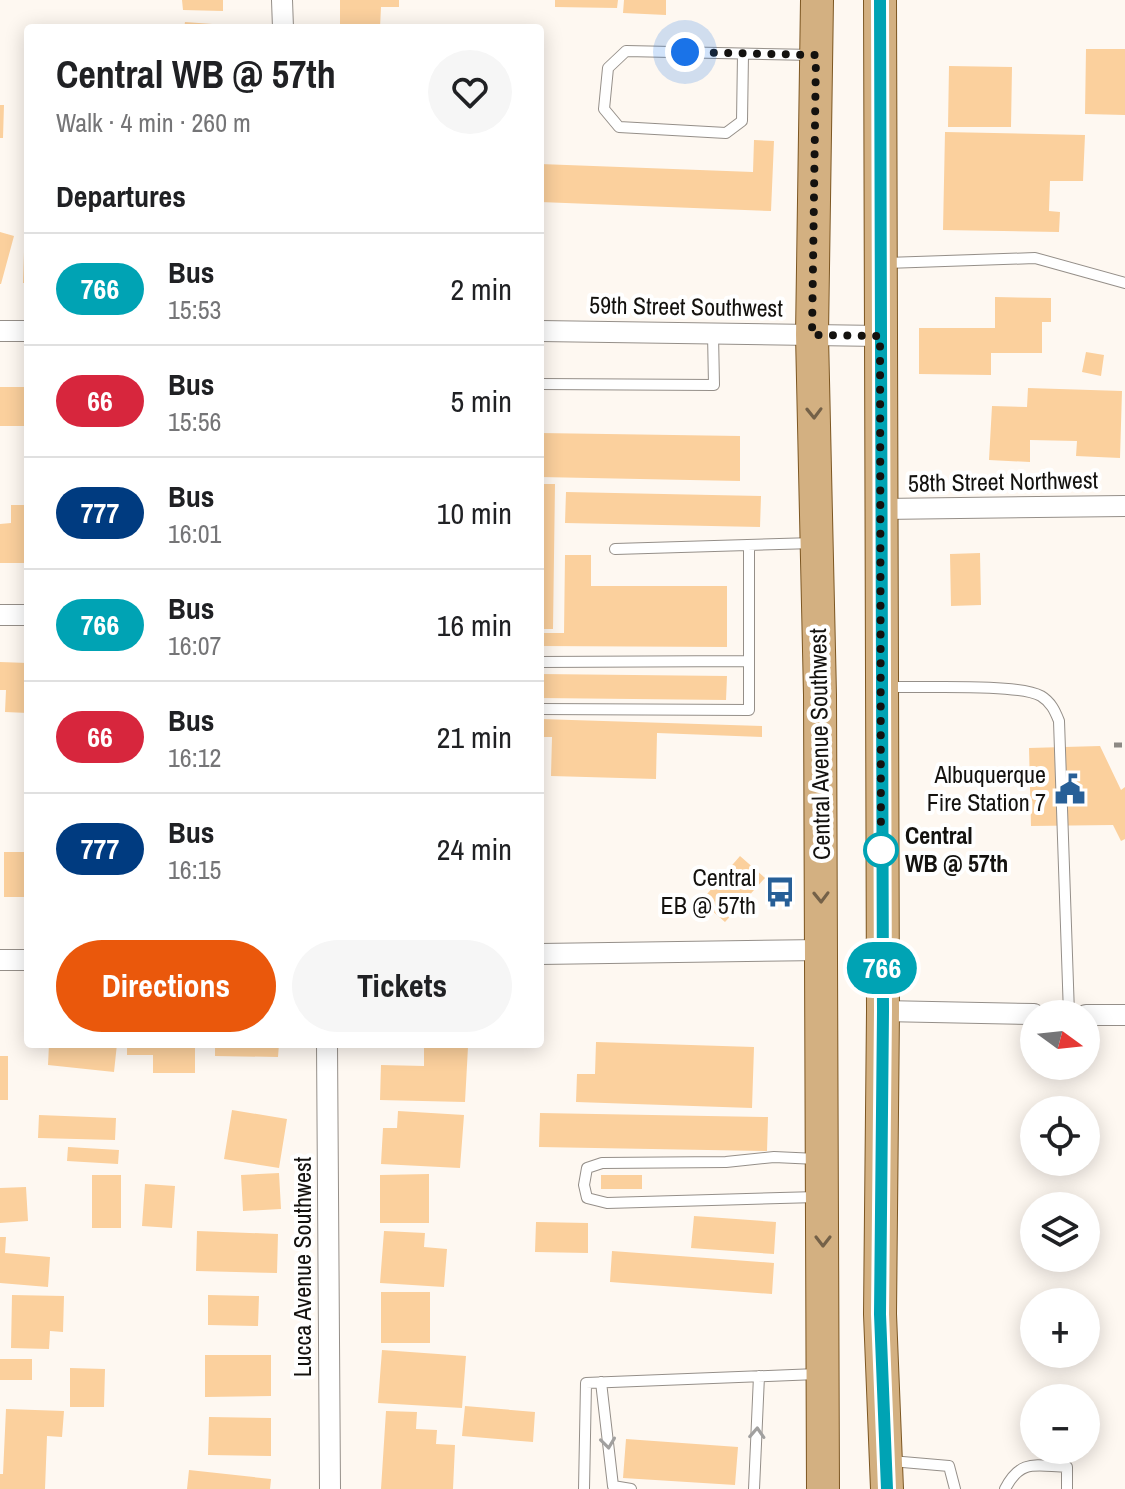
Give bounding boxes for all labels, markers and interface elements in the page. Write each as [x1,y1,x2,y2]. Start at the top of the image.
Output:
your location [665,32,705,72]
text: Central WB @ 57th [56,49,336,100]
button: heart [428,50,512,134]
text: Walk · 4 min · 260 m [56,105,251,140]
text: Departures [56,176,186,216]
text: Bus [168,252,214,292]
text: 2 min [450,269,512,309]
text: 766 [81,270,119,308]
street label: 59th Street Southwest [589,288,784,324]
text: 15:53 [168,292,221,327]
text: Bus [168,364,214,404]
text: 5 min [450,381,512,421]
text: 66 [87,382,113,420]
text: 15:56 [168,404,221,439]
one-way arrow [805,407,822,420]
street label: 58th Street Northwest [908,463,1099,499]
text: Bus [168,476,214,516]
text: 10 min [437,493,512,533]
text: 777 [81,494,119,532]
text: 16:01 [168,516,221,551]
text: Bus [168,588,214,628]
text: 16 min [437,605,512,645]
text: 766 [81,606,119,644]
street label: Central Avenue Southwest [801,627,837,860]
text: 16:07 [168,628,221,663]
text: Bus [168,700,214,740]
text: 21 min [437,717,512,757]
text: 66 [87,718,113,756]
text: 16:12 [168,740,221,775]
place label: Albuquerque Fire Station 7 [927,758,1046,818]
public building icon: Albuquerque Fire Station 7 [1053,772,1087,806]
text: Bus [168,812,214,852]
place label: Central WB @ 57th [905,819,1008,879]
text: 24 min [437,829,512,869]
text: 777 [81,830,119,868]
marker: Central WB @ 57th [864,833,898,867]
text: 16:15 [168,852,221,887]
place label: Central EB @ 57th [661,861,756,921]
bus stop icon: Central EB @ 57th [763,875,797,909]
one-way arrow [813,891,830,904]
button: Directions [56,940,276,1032]
button: Tickets [292,940,512,1032]
line badge: 766 [836,942,928,994]
text: 766 [863,949,901,987]
north arrow [1020,1000,1100,1080]
map controls [1020,1000,1100,1464]
button: locate [1020,1096,1100,1176]
street label: Lucca Avenue Southwest [286,1156,318,1377]
button: layers [1020,1192,1100,1272]
one-way arrow [814,1235,832,1248]
button: + [1020,1288,1100,1368]
button: − [1020,1384,1100,1464]
one-way arrow [748,1426,765,1438]
one-way arrow [600,1437,617,1450]

